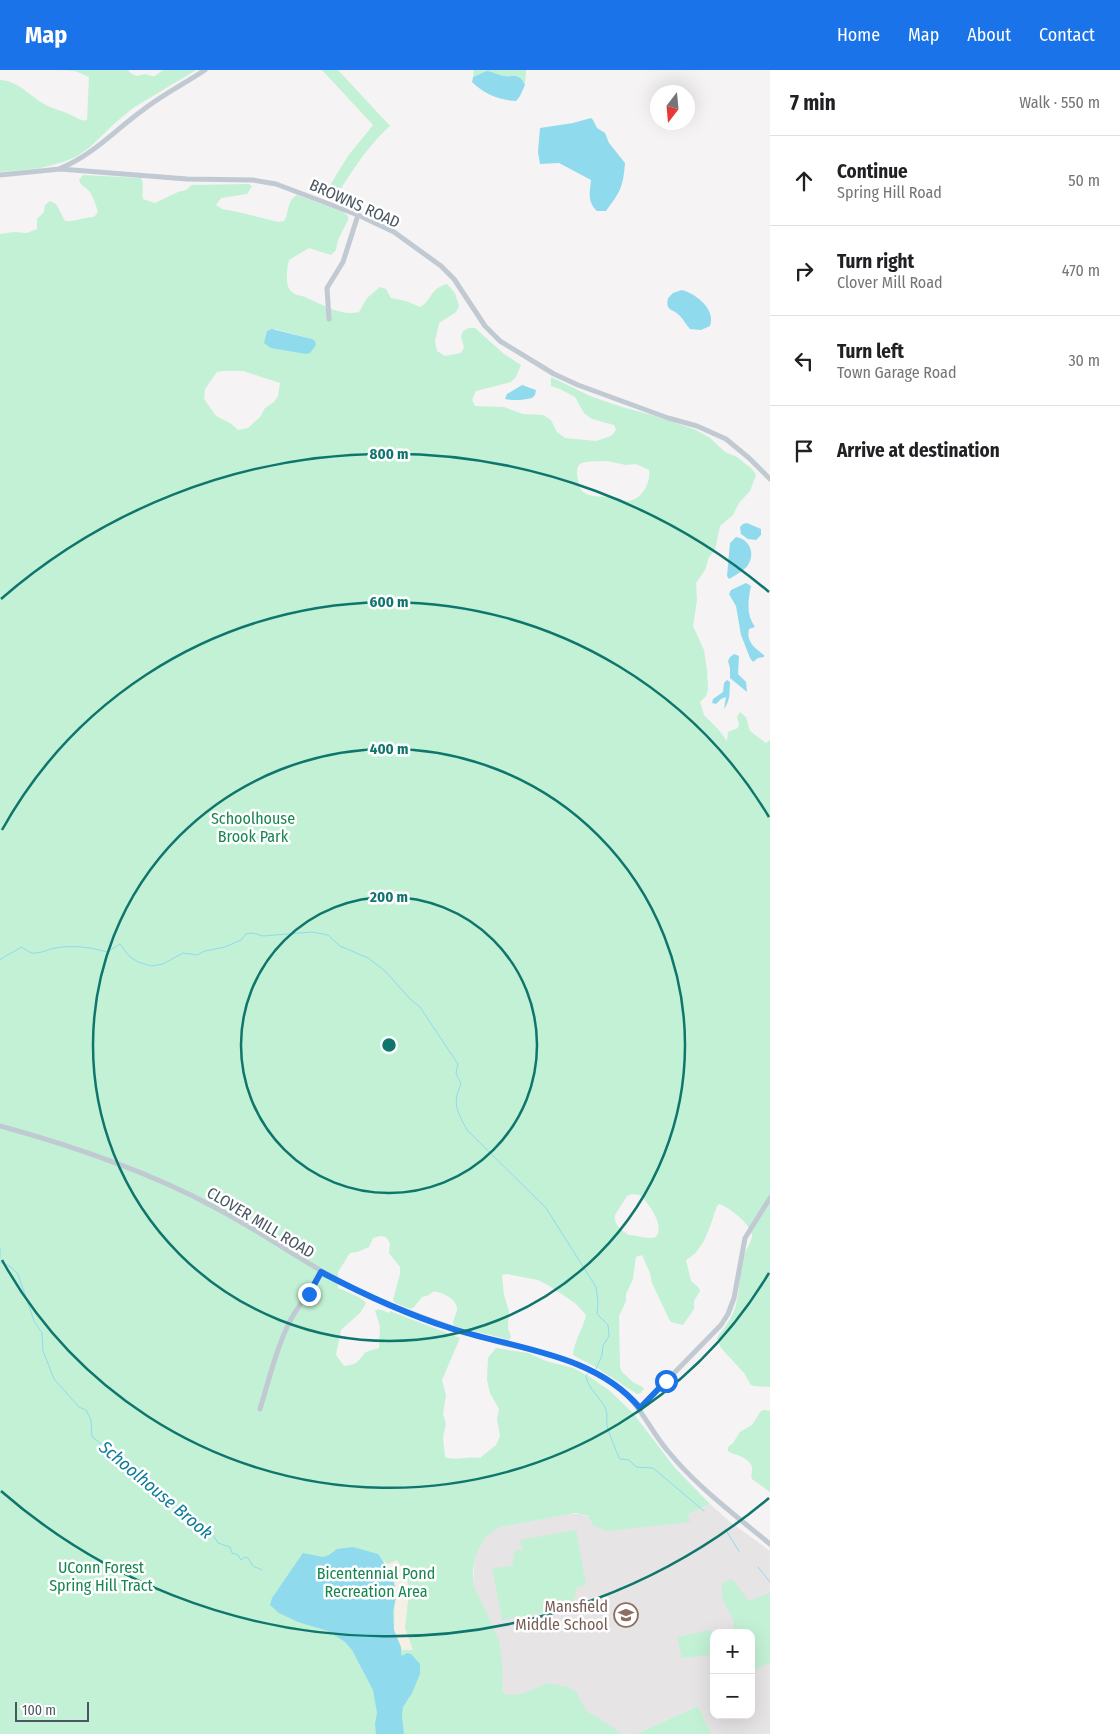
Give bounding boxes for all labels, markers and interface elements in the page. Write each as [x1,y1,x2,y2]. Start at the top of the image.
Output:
text: Map [25,21,67,49]
text: Home [837,24,880,46]
text: Map [908,24,939,46]
text: About [967,24,1011,46]
text: Contact [1039,24,1095,46]
north arrow [650,85,695,130]
text: 7 min [790,90,836,116]
text: Walk · 550 m [1019,93,1100,112]
text: Continue [837,160,908,183]
icon: ahead [790,167,818,195]
text: 50 m [1068,171,1100,190]
street label: BROWNS ROAD [307,175,403,232]
text: Spring Hill Road [837,183,942,202]
text: Turn right [837,250,914,273]
icon: right [790,257,818,285]
text: 470 m [1062,261,1100,280]
text: Clover Mill Road [837,273,943,292]
text: Turn left [837,340,904,363]
icon: left [790,347,818,375]
text: 30 m [1068,351,1100,370]
text: Town Garage Road [837,363,957,382]
icon: arrive [790,437,818,465]
text: Arrive at destination [837,439,1000,462]
text: 800 m [370,445,408,463]
text: 600 m [370,593,408,611]
text: 400 m [370,740,408,758]
park label: Schoolhouse Brook Park [211,809,295,846]
text: 200 m [369,888,408,906]
centre of rings [380,1036,398,1054]
street label: CLOVER MILL ROAD [203,1183,318,1262]
route end [298,1283,321,1306]
route start [655,1370,678,1393]
water label: Schoolhouse Brook [94,1436,217,1544]
park label: UConn Forest Spring Hill Tract [49,1558,154,1595]
park label: Bicentennial Pond Recreation Area [317,1564,435,1601]
place label: Mansfield Middle School [515,1597,608,1634]
school or university icon: Mansfield Middle School [613,1602,639,1628]
map controls [710,1629,755,1719]
button: + [710,1629,755,1674]
button: − [710,1674,755,1719]
scale bar [15,1699,89,1722]
text: 100 m [22,1702,56,1719]

